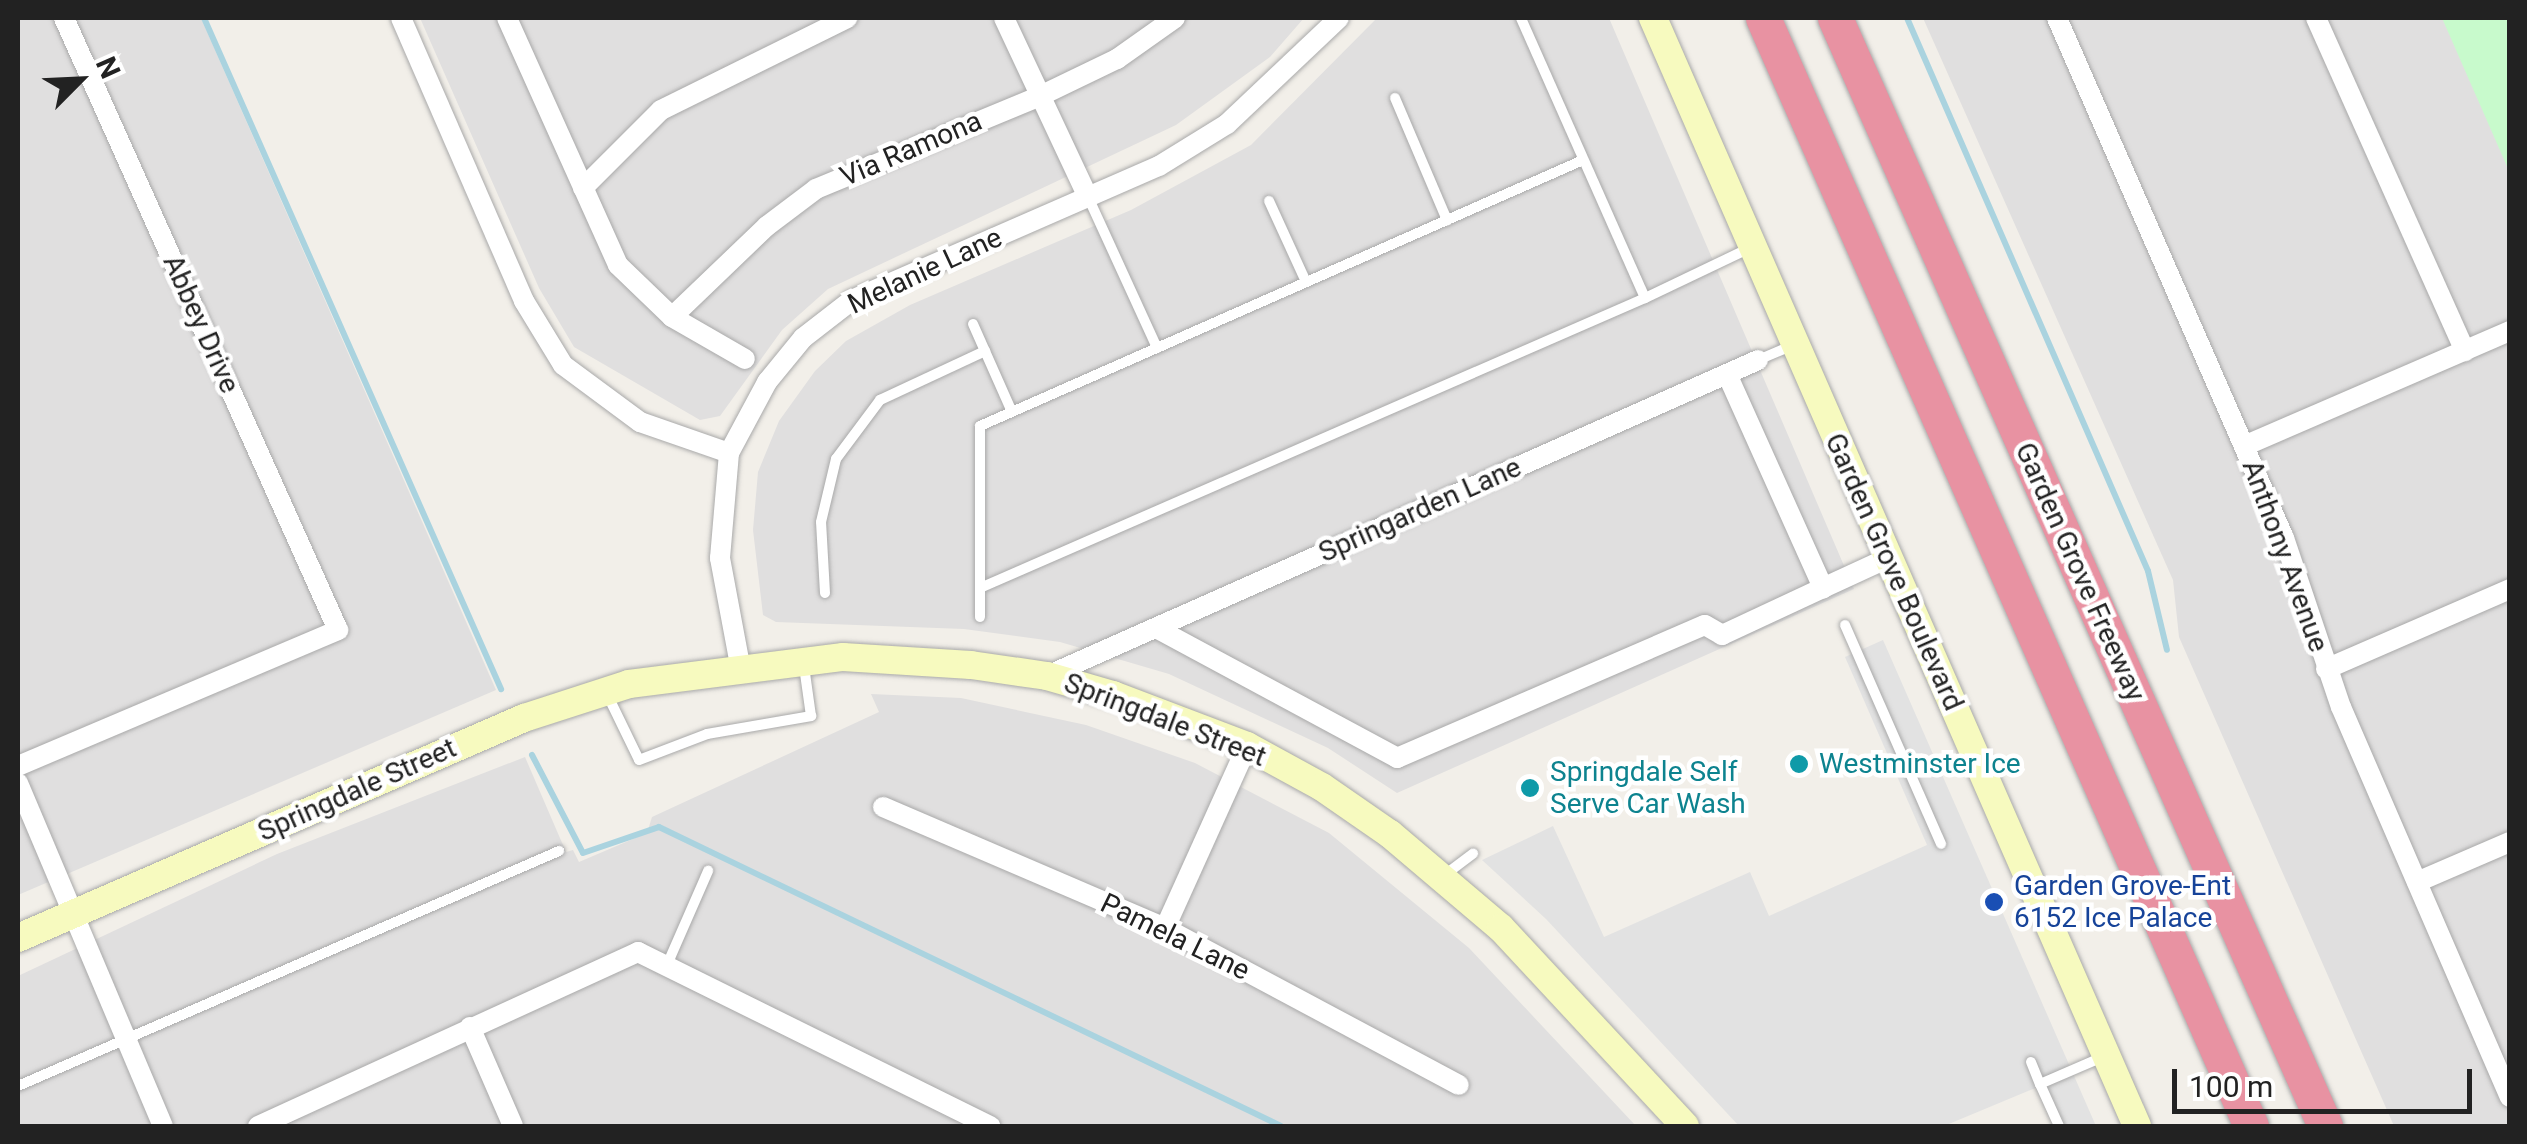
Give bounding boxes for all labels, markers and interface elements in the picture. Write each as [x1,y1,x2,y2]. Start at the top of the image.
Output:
north arrow [30,30,130,130]
text: N [89,52,127,83]
street label: Via Ramona [835,104,987,194]
street label: Melanie Lane [843,221,1007,321]
street label: Abbey Drive [156,250,246,398]
street label: Garden Grove Boulevard [1818,428,1970,716]
street label: Garden Grove Freeway [2008,438,2152,706]
street label: Springarden Lane [1314,450,1526,570]
street label: Anthony Avenue [2235,456,2335,656]
street label: Springdale Street [1059,666,1271,774]
street label: Springdale Street [253,731,461,849]
place label: Westminster Ice [1819,747,2021,781]
marker: Westminster Ice [1788,753,1810,775]
place label: Springdale Self Serve Car Wash [1550,755,1746,821]
marker: Springdale Self Serve Car Wash [1519,777,1541,799]
place label: Garden Grove-Ent 6152 Ice Palace [2014,869,2231,935]
street label: Pamela Lane [1095,886,1255,988]
marker: Garden Grove-Ent 6152 Ice Palace [1983,891,2005,913]
scale bar [2177,1049,2477,1111]
text: 100 m [2189,1069,2273,1104]

